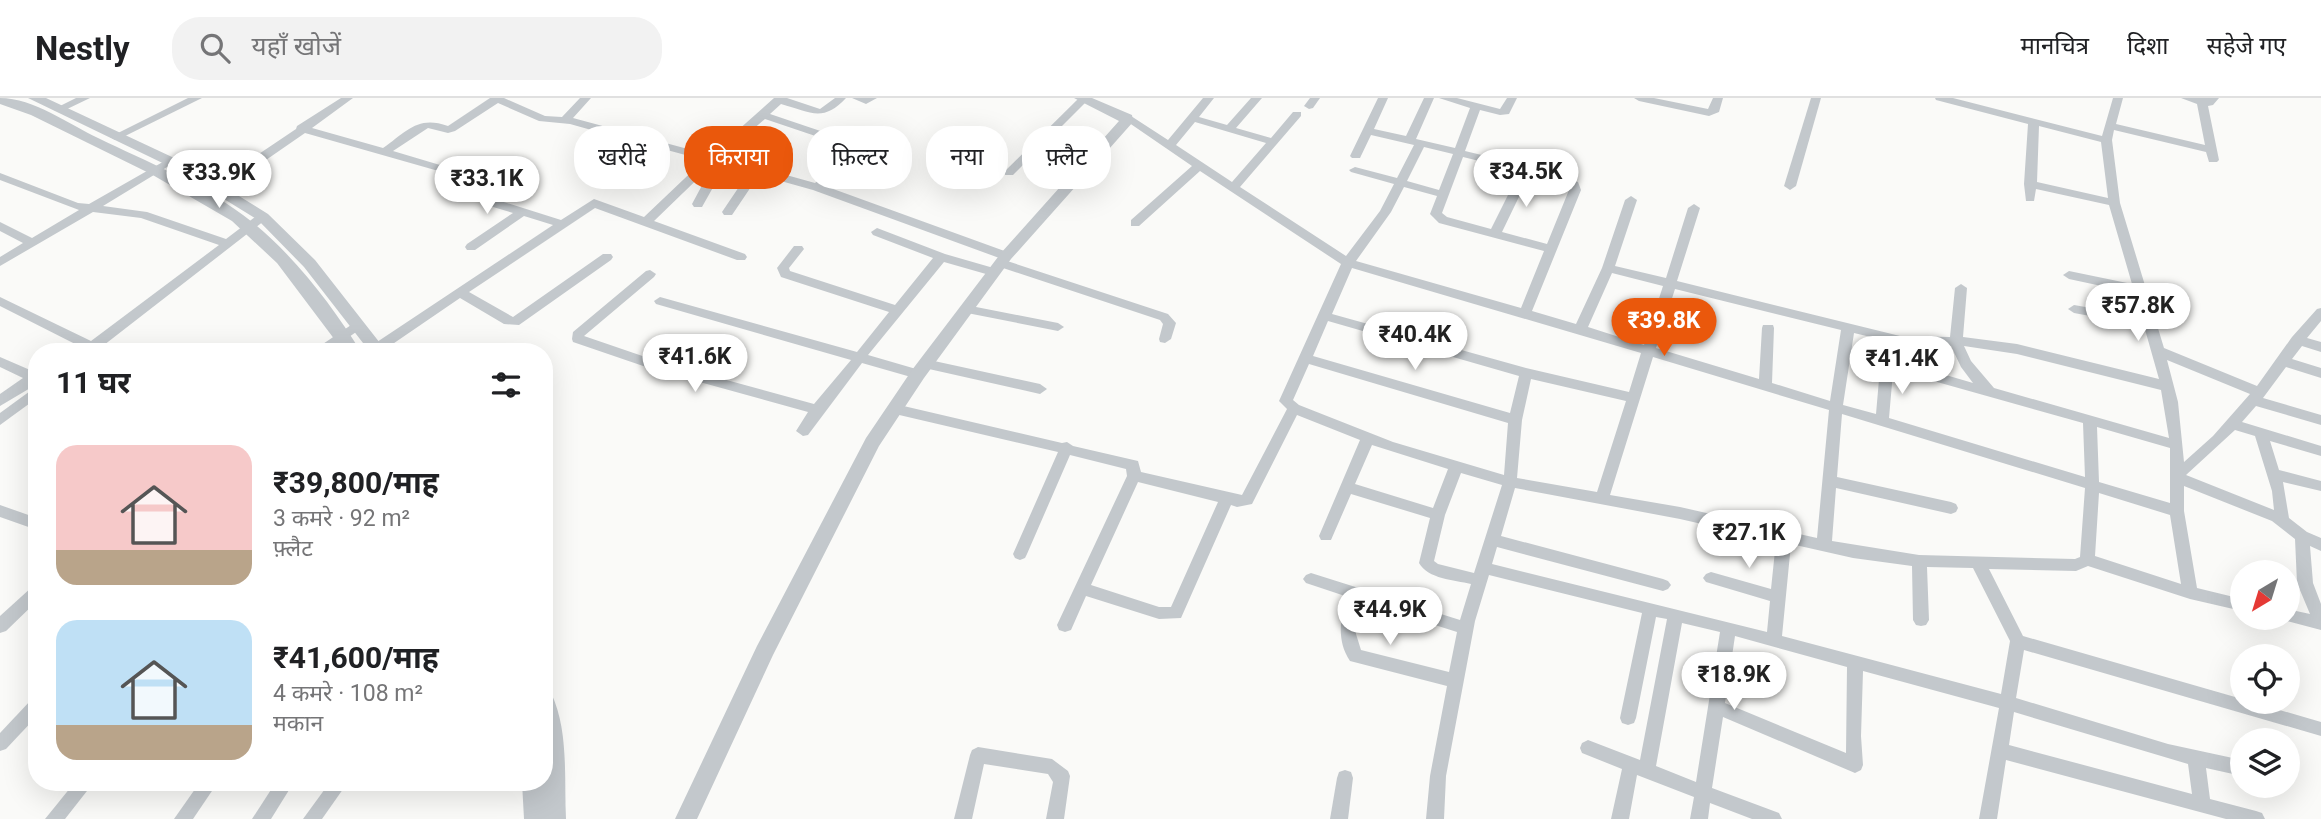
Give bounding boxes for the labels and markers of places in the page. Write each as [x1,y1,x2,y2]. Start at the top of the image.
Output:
pin: ₹33.9K [162,150,276,210]
pin: ₹34.5K [1469,150,1583,209]
pin: ₹33.1K [430,156,544,216]
pin: ₹57.8K [2081,284,2195,343]
pin: ₹39.8K [1607,299,1721,358]
pin: ₹40.4K [1358,313,1472,372]
pin: ₹41.6K [638,334,752,394]
pin: ₹41.4K [1845,336,1959,396]
pin: ₹27.1K [1692,510,1806,570]
pin: ₹44.9K [1333,588,1447,647]
pin: ₹18.9K [1677,652,1791,712]

